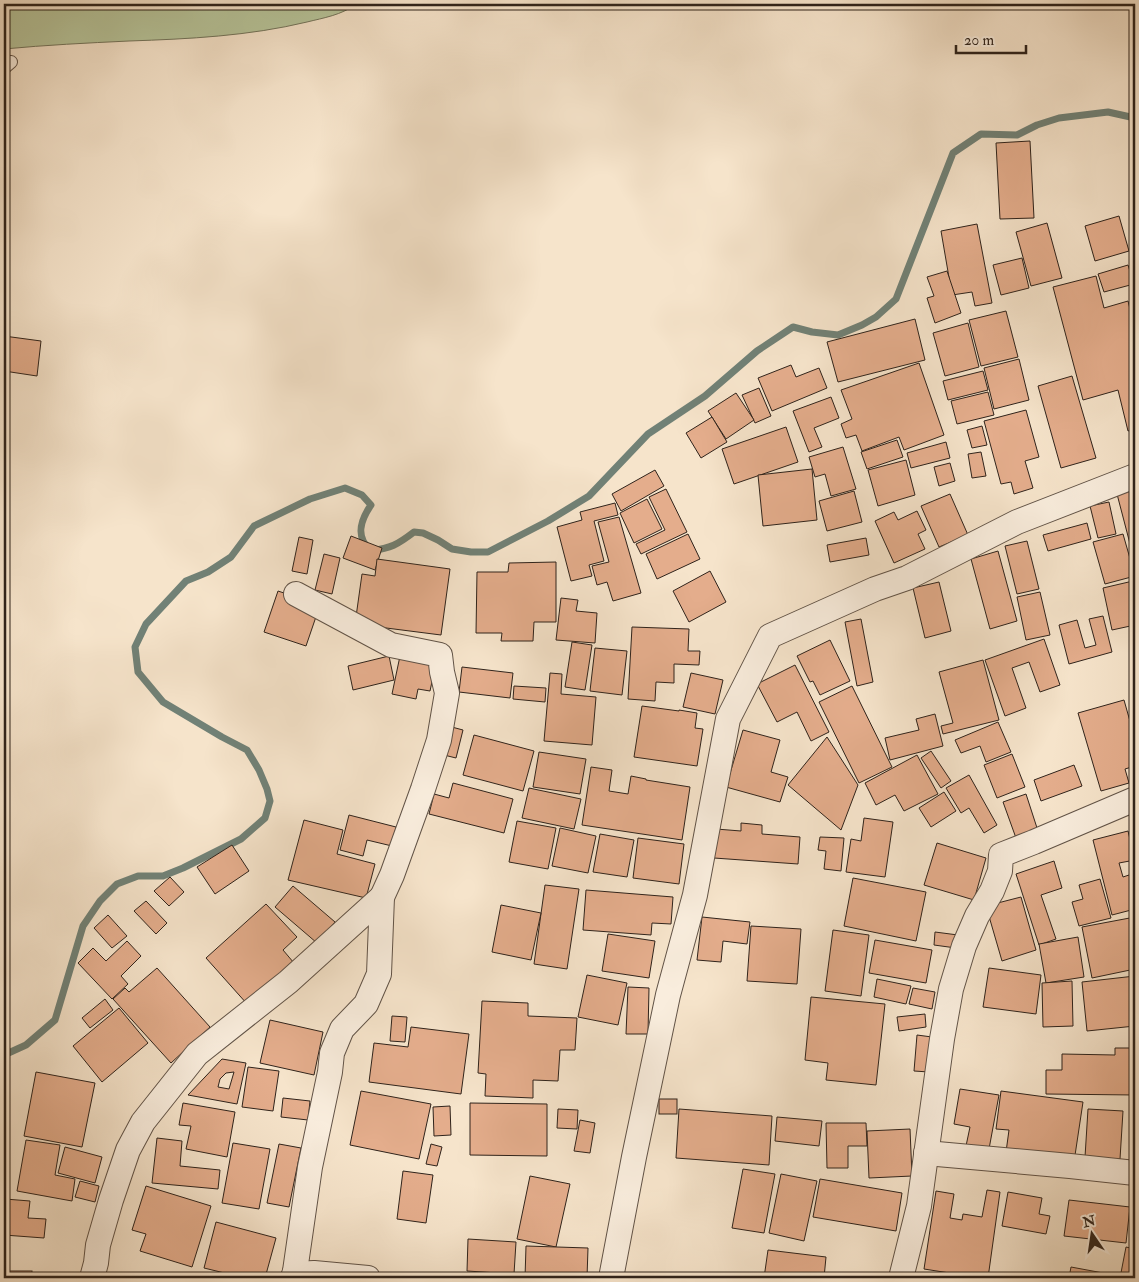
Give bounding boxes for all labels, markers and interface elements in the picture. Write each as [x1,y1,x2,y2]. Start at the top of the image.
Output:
scale bar [956,22,1026,54]
text: 20 m [964,31,994,50]
north arrow [1066,1210,1116,1260]
text: N [1080,1212,1098,1232]

